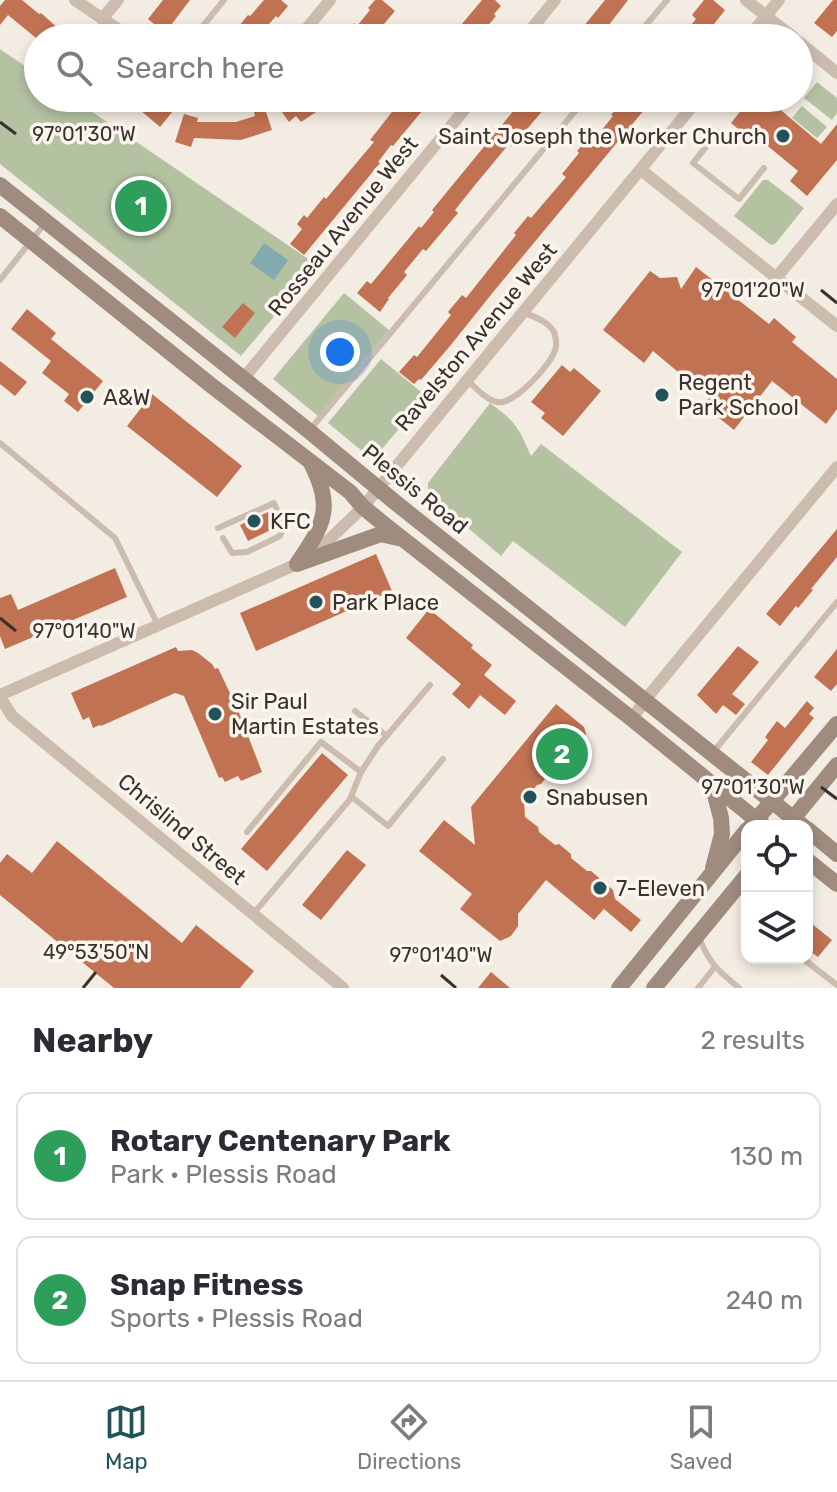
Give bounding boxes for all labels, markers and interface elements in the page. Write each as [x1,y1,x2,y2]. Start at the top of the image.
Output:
search box [24,24,813,112]
icon: search [52,46,96,90]
text: Search here [116,50,284,86]
text: 97°01'30"W [32,122,136,146]
place label: Saint Joseph the Worker Church [438,123,767,150]
marker: Saint Joseph the Worker Church [774,127,792,145]
street label: Rosseau Avenue West [262,130,424,321]
pin: 1 [115,176,167,236]
street label: Ravelston Avenue West [389,237,563,437]
text: 97°01'20"W [701,278,805,302]
your location [320,332,360,372]
place label: Regent Park School [678,369,799,421]
place label: A&W [103,384,150,411]
marker: Regent Park School [653,386,671,404]
marker: A&W [78,388,96,406]
street label: Plessis Road [357,438,473,540]
place label: KFC [270,508,311,535]
marker: KFC [245,512,263,530]
place label: Park Place [332,589,439,616]
marker: Park Place [307,593,325,611]
text: 97°01'40"W [32,619,136,643]
place label: Sir Paul Martin Estates [231,688,379,740]
marker: Sir Paul Martin Estates [206,705,224,723]
pin: 2 [536,724,588,784]
street label: Chrislind Street [112,768,252,891]
text: 97°01'30"W [701,775,805,799]
place label: Snabusen [546,784,648,811]
marker: Snabusen [521,788,539,806]
map controls [741,820,813,964]
button: locate [741,820,813,892]
place label: 7-Eleven [616,875,705,902]
marker: 7-Eleven [591,879,609,897]
button: layers [741,892,813,964]
text: 49°53'50"N [43,940,149,964]
text: 97°01'40"W [389,943,493,967]
text: Nearby [32,1020,153,1061]
text: 2 results [701,1025,805,1056]
text: Rotary Centenary Park [110,1123,450,1159]
text: 1 [54,1141,66,1172]
text: 130 m [730,1141,803,1172]
text: Park · Plessis Road [110,1159,337,1190]
text: Snap Fitness [110,1267,304,1303]
text: 2 [52,1285,68,1316]
text: 240 m [726,1285,803,1316]
text: Sports · Plessis Road [110,1303,363,1334]
tab: Map [104,1400,148,1475]
tab: Directions [357,1400,461,1475]
tab: Saved [670,1400,733,1475]

